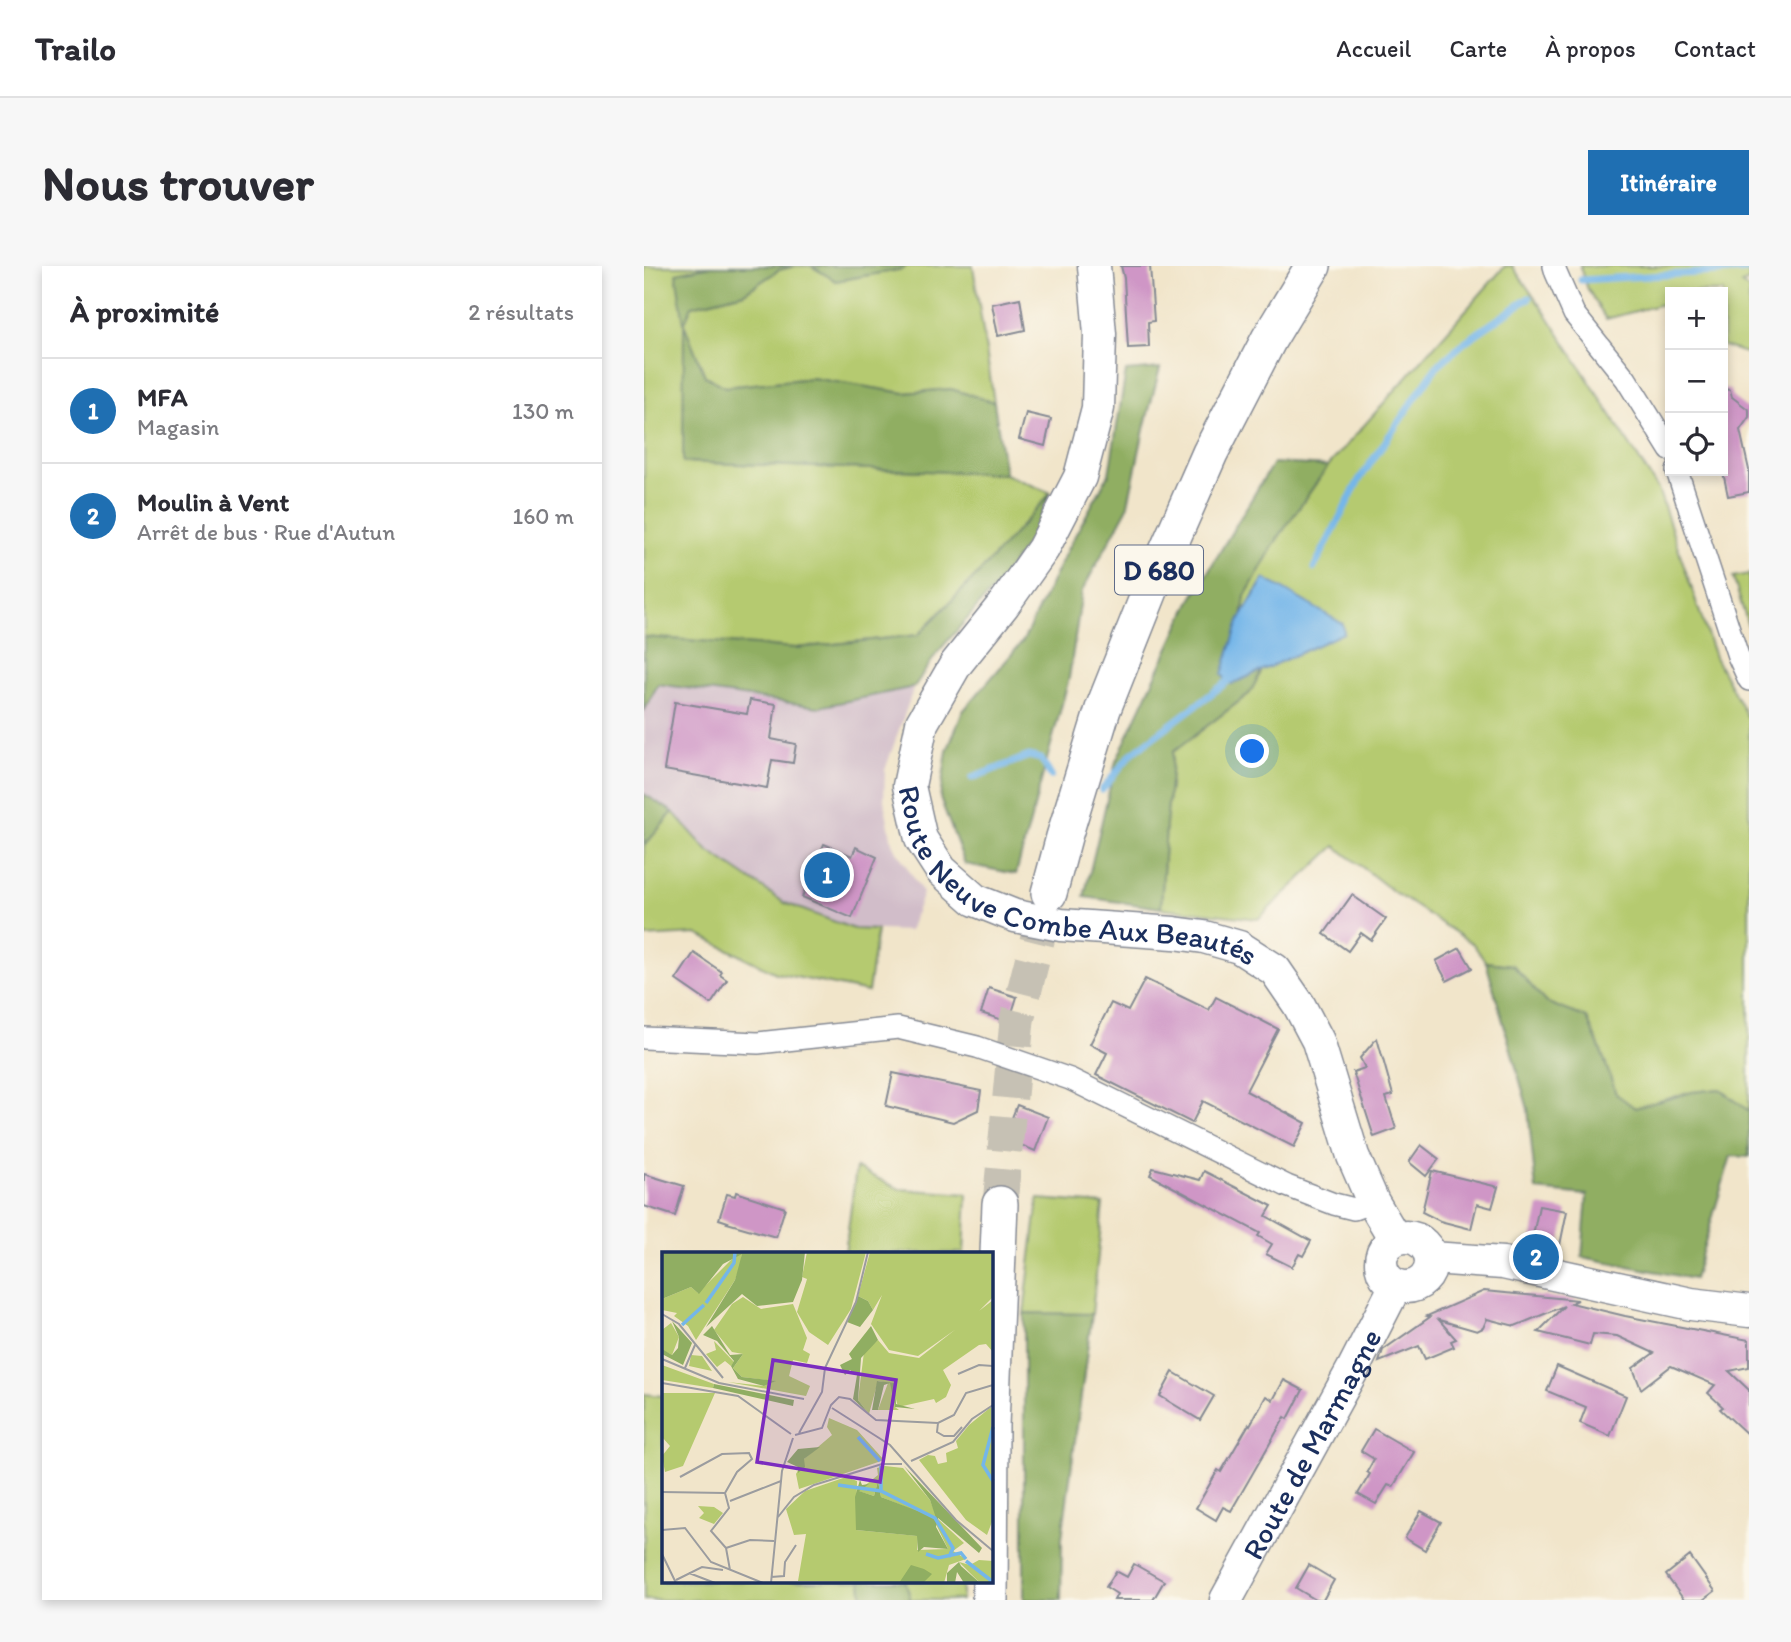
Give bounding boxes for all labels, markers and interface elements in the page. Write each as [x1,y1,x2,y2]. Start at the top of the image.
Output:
text: Trailo [35,29,116,68]
text: Accueil [1336,34,1411,63]
text: Carte [1449,34,1507,63]
text: À propos [1545,34,1636,63]
text: Contact [1674,34,1756,63]
button: Itinéraire [1588,150,1749,215]
text: Nous trouver [42,153,314,212]
map controls [1665,287,1728,476]
button: + [1665,287,1728,350]
text: À proximité [70,293,219,330]
text: 2 résultats [468,298,574,326]
button: − [1665,350,1728,413]
text: MFA [137,381,188,413]
text: 1 [88,397,98,425]
text: 130 m [512,397,574,425]
text: Magasin [137,413,219,441]
button: locate [1665,413,1728,476]
text: Moulin à Vent [137,486,289,518]
text: 2 [87,502,99,530]
text: 160 m [512,502,574,530]
text: Arrêt de bus · Rue d'Autun [137,518,395,546]
road number: D 680 [1115,546,1203,594]
your location [1235,734,1269,768]
street label: Route Neuve Combe Aux Beautés [891,782,1265,973]
pin: 1 [804,849,850,901]
pin: 2 [1513,1231,1559,1283]
inset map [662,1252,992,1582]
street label: Route de Marmagne [1234,1322,1389,1566]

